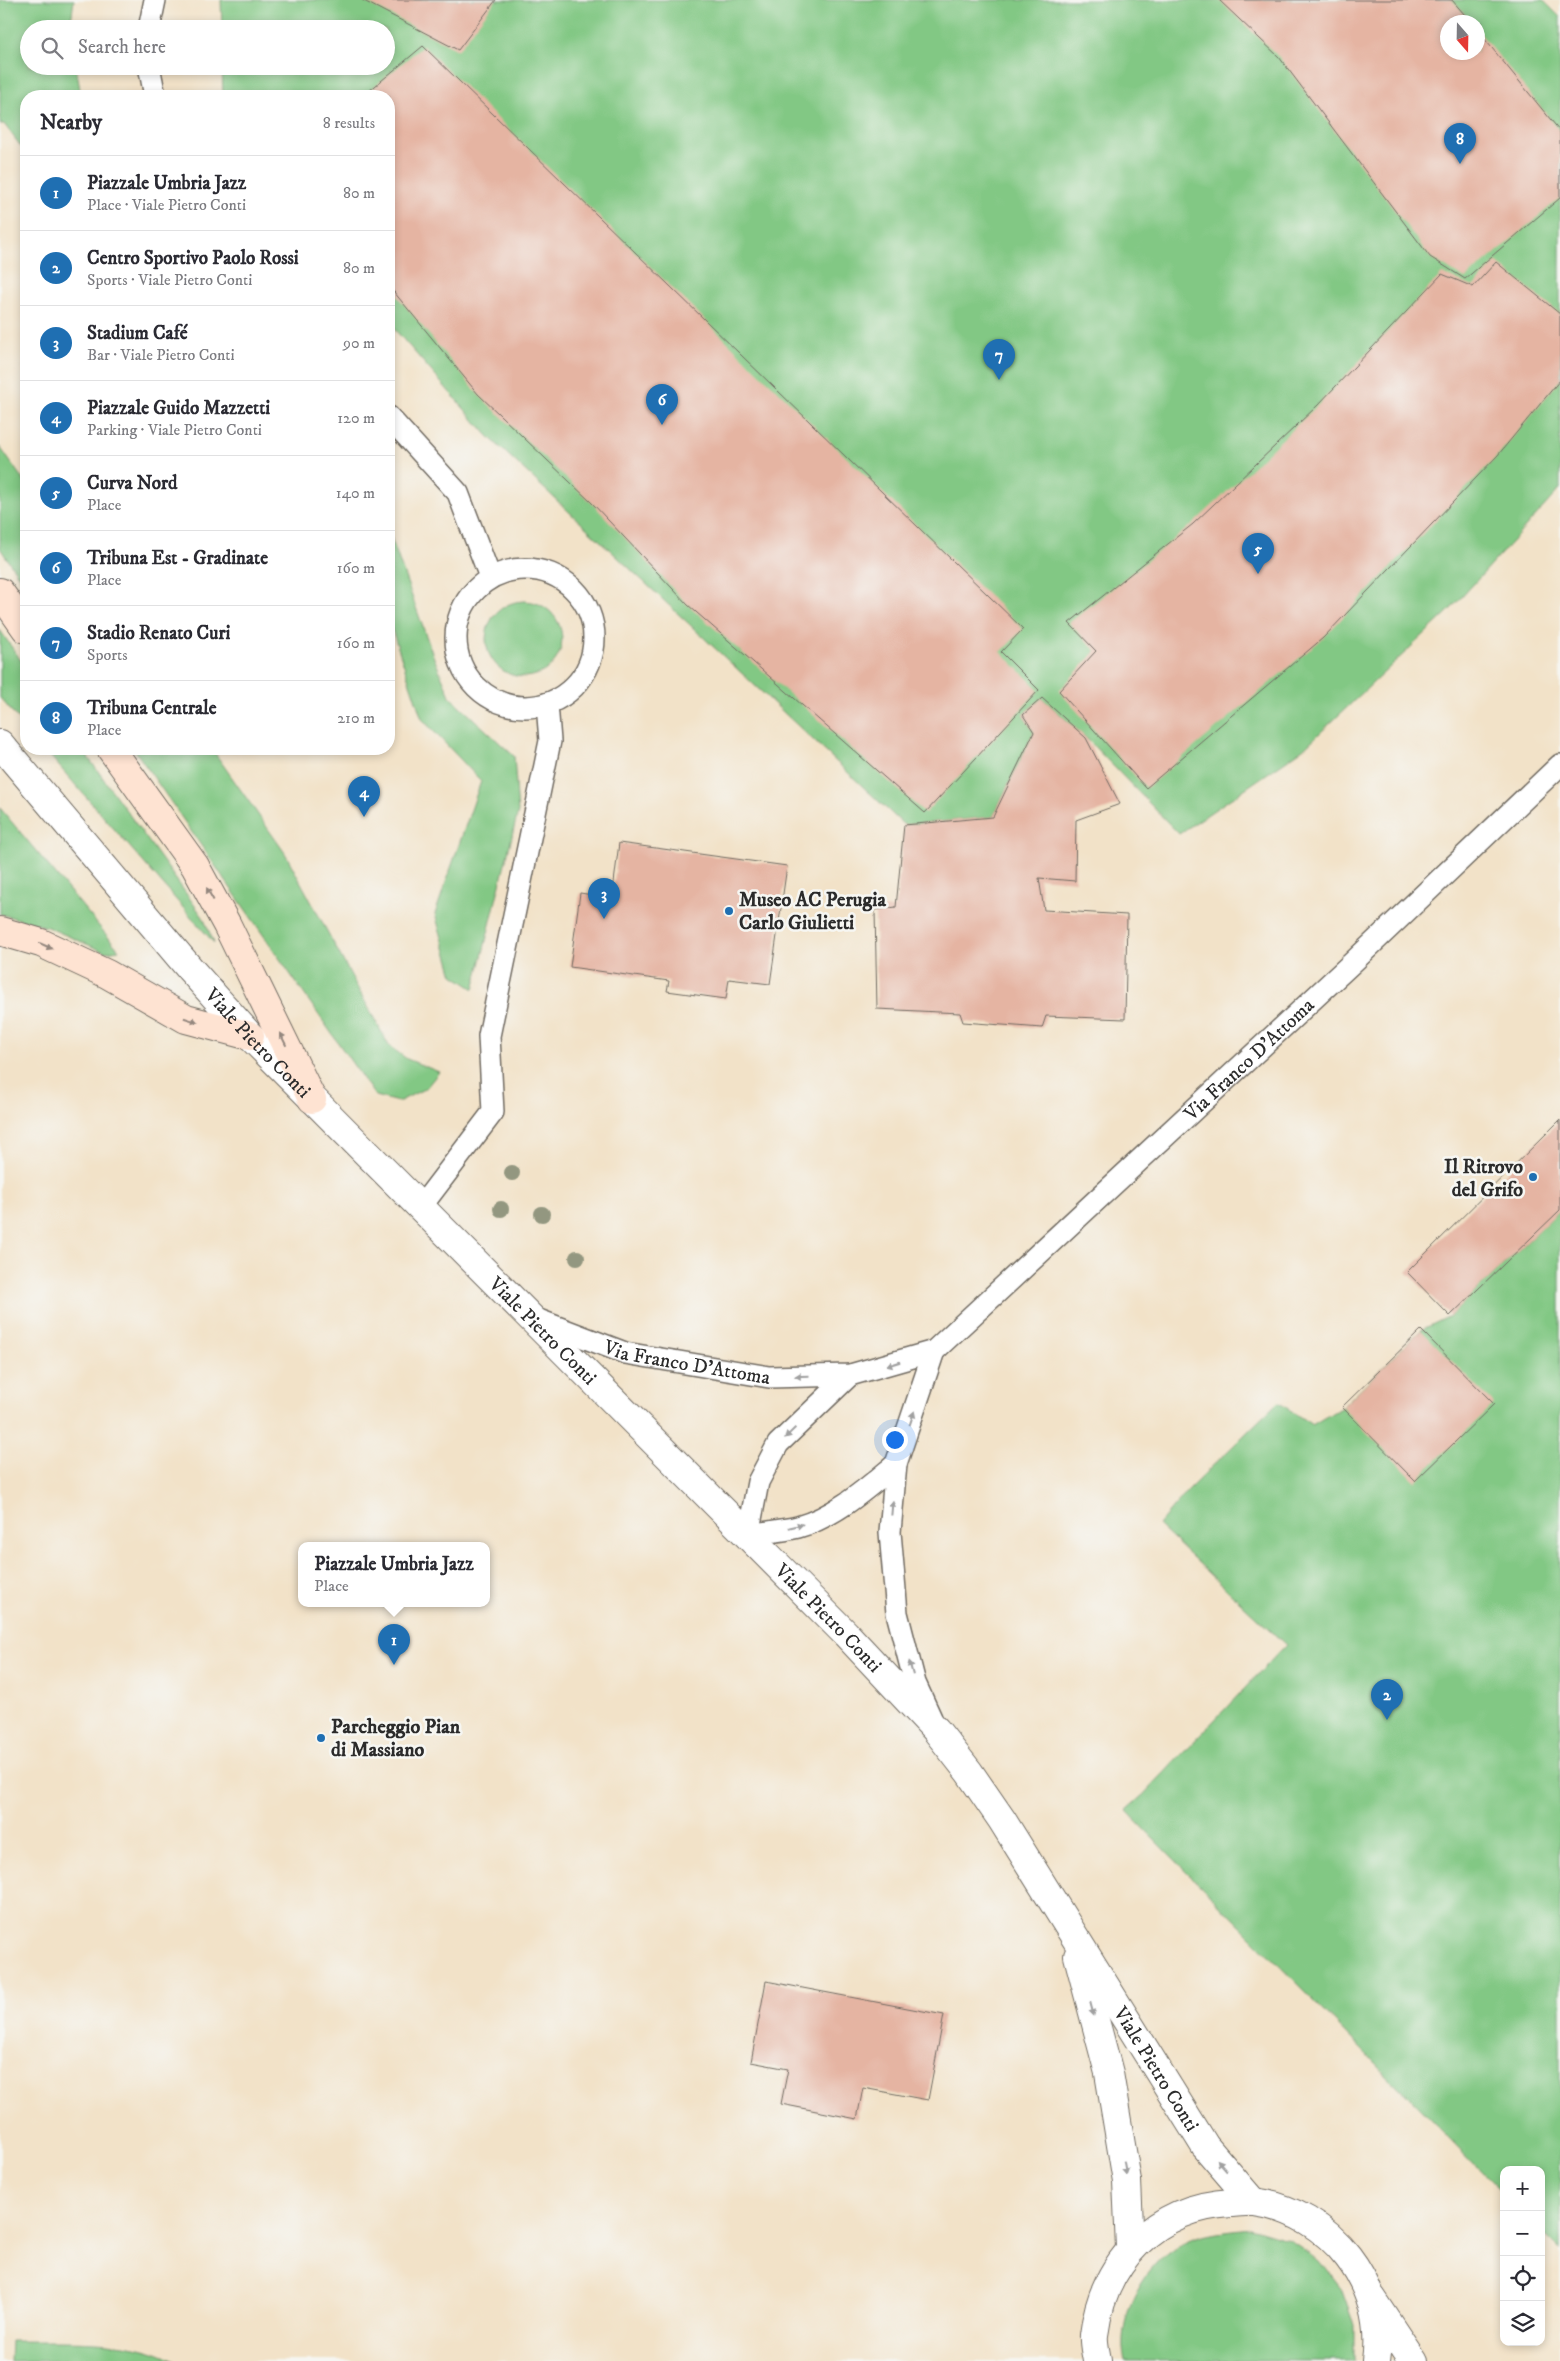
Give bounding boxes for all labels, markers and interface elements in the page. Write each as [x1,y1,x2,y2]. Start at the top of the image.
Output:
north arrow [1440,15,1485,60]
search box [20,20,395,75]
icon: search [38,34,66,62]
text: Search here [78,36,166,59]
text: Nearby [40,110,102,136]
text: 8 results [323,113,375,133]
pin: 8 [1444,123,1476,164]
text: Piazzale Umbria Jazz [87,172,246,195]
text: 1 [53,183,59,203]
text: 80 m [343,183,375,203]
text: Place · Viale Pietro Conti [87,195,246,215]
text: Centro Sportivo Paolo Rossi [87,247,299,270]
text: 2 [52,258,60,278]
text: 80 m [343,258,375,278]
text: Sports · Viale Pietro Conti [87,270,252,290]
text: Stadium Café [87,322,188,345]
text: 3 [53,333,59,353]
text: 90 m [343,333,375,353]
pin: 7 [983,339,1015,380]
text: Bar · Viale Pietro Conti [87,345,235,365]
pin: 6 [646,384,678,425]
text: Piazzale Guido Mazzetti [87,397,270,420]
text: 4 [51,408,61,428]
text: 120 m [337,408,375,428]
text: Parking · Viale Pietro Conti [87,420,262,440]
text: Curva Nord [87,472,178,495]
text: 5 [52,483,60,503]
text: 140 m [336,483,375,503]
text: Place [87,495,121,515]
pin: 5 [1242,533,1274,574]
text: Tribuna Est - Gradinate [87,547,268,570]
text: 6 [52,558,60,578]
text: 160 m [337,558,375,578]
text: Place [87,570,121,590]
text: Stadio Renato Curi [87,622,230,645]
text: 7 [52,633,60,653]
text: 160 m [337,633,375,653]
text: Sports [87,645,128,665]
text: Tribuna Centrale [87,697,217,720]
text: 8 [52,708,60,728]
text: 210 m [337,708,375,728]
text: Place [87,720,121,740]
pin: 4 [348,776,380,817]
pin: 3 [588,878,620,919]
one-way arrow [206,887,214,901]
place label: Museo AC Perugia Carlo Giulietti [739,888,886,936]
marker: Museo AC Perugia Carlo Giulietti [723,905,735,917]
one-way arrow [39,942,53,950]
street label: Viale Pietro Conti [198,983,316,1104]
street label: Via Franco D'Attoma [1179,993,1320,1127]
one-way arrow [183,1017,198,1025]
one-way arrow [279,1032,287,1046]
place label: Il Ritrovo del Grifo [1444,1155,1523,1203]
marker: Il Ritrovo del Grifo [1527,1171,1539,1183]
street label: Viale Pietro Conti [482,1271,601,1391]
street label: Via Franco D'Attoma [599,1335,772,1391]
one-way arrow [885,1361,900,1368]
one-way arrow [793,1372,809,1380]
one-way arrow [908,1410,916,1425]
one-way arrow [784,1427,796,1439]
your location [882,1427,908,1453]
one-way arrow [889,1500,897,1516]
one-way arrow [789,1522,804,1530]
popup [298,1542,490,1607]
text: Piazzale Umbria Jazz [314,1553,474,1576]
street label: Viale Pietro Conti [768,1558,887,1678]
text: Place [314,1576,349,1596]
pin: 1 [378,1624,410,1665]
one-way arrow [907,1661,915,1676]
pin: 2 [1371,1679,1403,1720]
place label: Parcheggio Pian di Massiano [331,1715,461,1763]
marker: Parcheggio Pian di Massiano [315,1732,327,1744]
one-way arrow [1088,2001,1096,2016]
street label: Viale Pietro Conti [1107,2002,1204,2137]
one-way arrow [1216,2159,1227,2172]
one-way arrow [1121,2160,1129,2176]
map controls [1500,2166,1545,2346]
button: + [1500,2166,1545,2211]
button: − [1500,2211,1545,2256]
button: locate [1500,2256,1545,2301]
button: layers [1500,2301,1545,2346]

